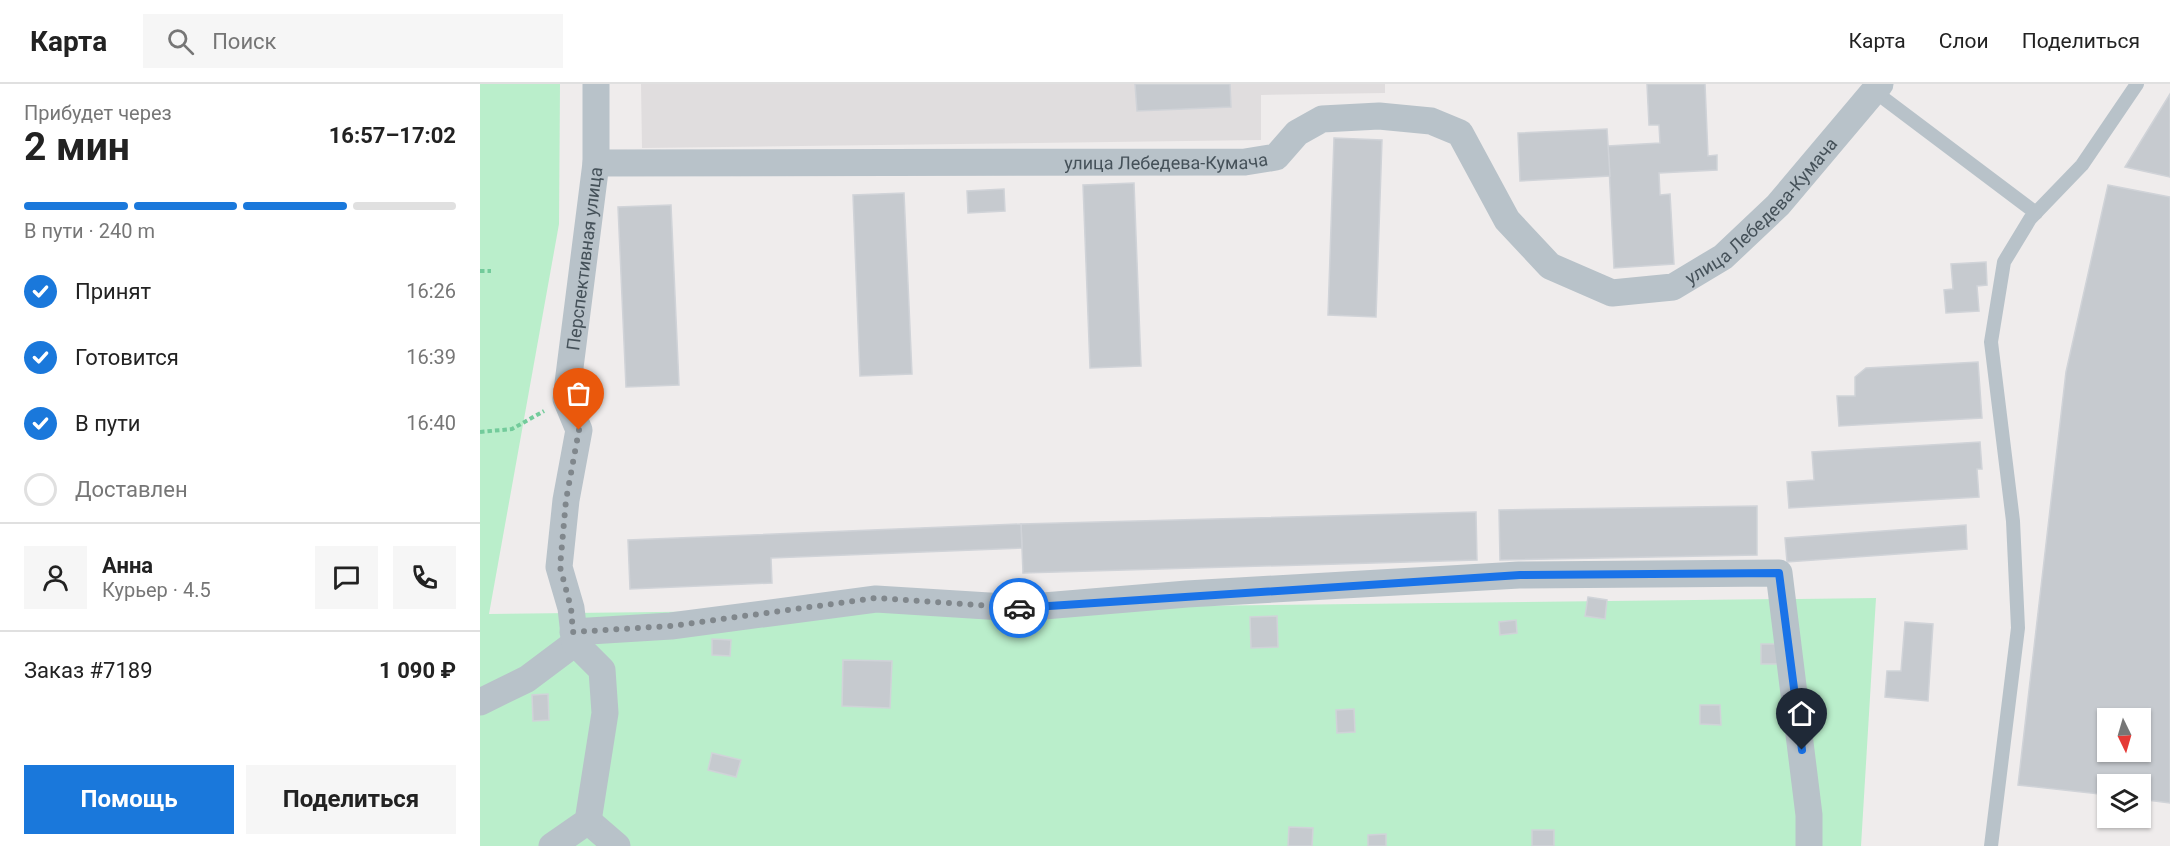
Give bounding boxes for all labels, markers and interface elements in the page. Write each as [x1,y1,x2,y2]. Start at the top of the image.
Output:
search box [143,14,563,68]
text: Карта [30,25,107,58]
icon: search [164,25,197,58]
text: Поиск [212,29,277,54]
text: Карта [1849,29,1906,53]
text: Слои [1939,29,1989,53]
text: Поделиться [2022,29,2140,53]
text: Прибудет через [24,101,172,125]
text: 16:57–17:02 [329,123,456,148]
text: 2 мин [24,124,130,170]
street label: улица Лебедева-Кумача [1681,133,1841,288]
street label: улица Лебедева-Кумача [1064,148,1269,173]
street label: Перспективная улица [562,166,606,352]
text: В пути · 240 m [24,219,155,243]
icon: check [24,275,57,308]
text: Принят [75,279,151,304]
text: 16:26 [406,279,456,303]
icon: check [24,341,57,374]
text: Готовится [75,345,179,370]
text: 16:39 [406,345,456,369]
pin [553,368,604,430]
icon: bag [562,377,595,410]
icon: check [24,407,57,440]
text: В пути [75,411,141,436]
text: 16:40 [406,411,456,435]
text: Доставлен [75,477,188,502]
button: person [24,546,87,609]
button: chat [315,546,378,609]
button: phone [393,546,456,609]
text: Анна [102,553,153,578]
text: Курьер · 4.5 [102,578,211,602]
courier [989,578,1049,638]
icon: car [1003,592,1036,625]
text: Заказ #7189 [24,658,153,683]
text: 1 090 ₽ [379,658,456,683]
pin [1776,688,1827,750]
icon: home [1785,697,1818,730]
north arrow [2097,708,2151,762]
map controls [2097,708,2151,828]
button: Помощь [24,765,234,834]
button: Поделиться [246,765,456,834]
button: layers [2097,774,2151,828]

